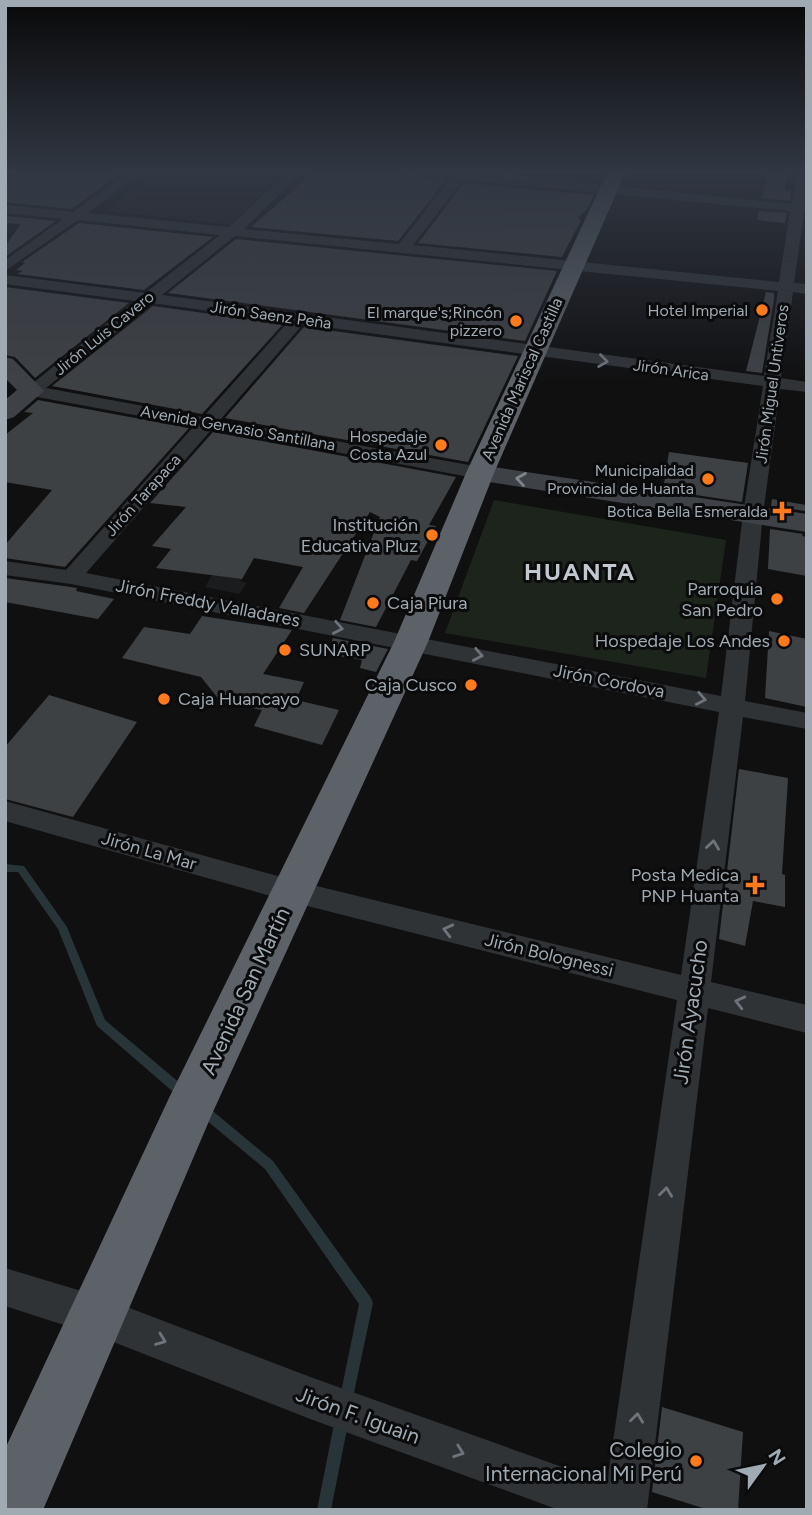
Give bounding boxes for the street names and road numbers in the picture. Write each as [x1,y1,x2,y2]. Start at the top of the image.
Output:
street label: Jirón Luis Cavero [50,287,158,379]
street label: Avenida Mariscal Castilla [477,295,567,463]
street label: Jirón Saenz Peña [209,297,333,333]
street label: Jirón Miguel Untiveros [751,303,793,465]
street label: Jirón Arica [632,355,710,385]
street label: Avenida Gervasio Santillana [139,401,337,455]
street label: Jirón Tarapaca [101,450,185,540]
street label: Jirón Freddy Valladares [114,574,302,632]
street label: Jirón Cordova [551,659,667,703]
street label: Jirón La Mar [99,827,199,875]
street label: Avenida San Martín [195,903,295,1079]
street label: Jirón Bolognessi [482,928,616,982]
street label: Jirón Ayacucho [667,938,713,1086]
street label: Jirón F. Iguain [293,1381,423,1449]

